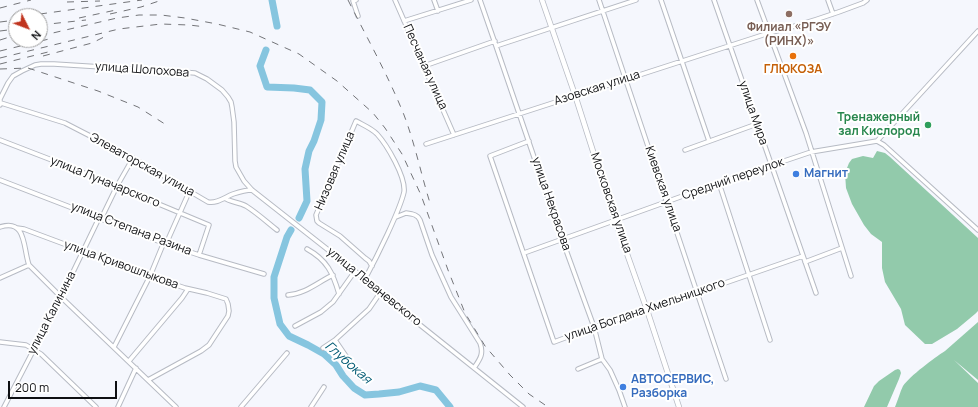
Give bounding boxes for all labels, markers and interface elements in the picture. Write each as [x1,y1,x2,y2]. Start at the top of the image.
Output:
north arrow [8,8,48,48]
marker: Филиал «РГЭУ (РИНХ)» [784,9,794,19]
place label: Филиал «РГЭУ (РИНХ)» [747,21,831,49]
street label: Песчаная улица [400,22,450,112]
text: N [28,28,45,44]
marker: ГЛЮКОЗА [788,51,798,61]
street label: улица Шолохова [94,60,190,80]
place label: ГЛЮКОЗА [764,63,822,77]
street label: Азовская улица [552,67,642,109]
street label: улица Мира [735,79,771,147]
place label: Тренажерный зал Кислород [837,111,920,139]
marker: Тренажерный зал Кислород [923,120,933,130]
street label: Низовая улица [312,129,358,213]
street label: Элеваторская улица [87,130,197,200]
street label: Киевская улица [642,144,684,234]
street label: Московская улица [587,151,635,255]
street label: улица Луначарского [48,153,162,211]
street label: улица Некрасова [528,155,574,253]
street label: Средний переулок [680,155,786,203]
place label: Магнит [804,167,848,181]
marker: Магнит [791,169,801,179]
street label: улица Степана Разина [69,199,193,259]
street label: улица Кривошлыкова [62,238,180,292]
street label: улица Леваневского [324,244,424,330]
street label: улица Калинина [25,269,79,357]
street label: улица Богдана Хмельницкого [563,276,727,344]
water label: Глубокая [322,339,374,387]
scale bar [10,373,119,399]
place label: АВТОСЕРВИС, Разборка [631,373,714,401]
text: 200 m [15,379,49,396]
marker: АВТОСЕРВИС, Разборка [618,382,628,392]

